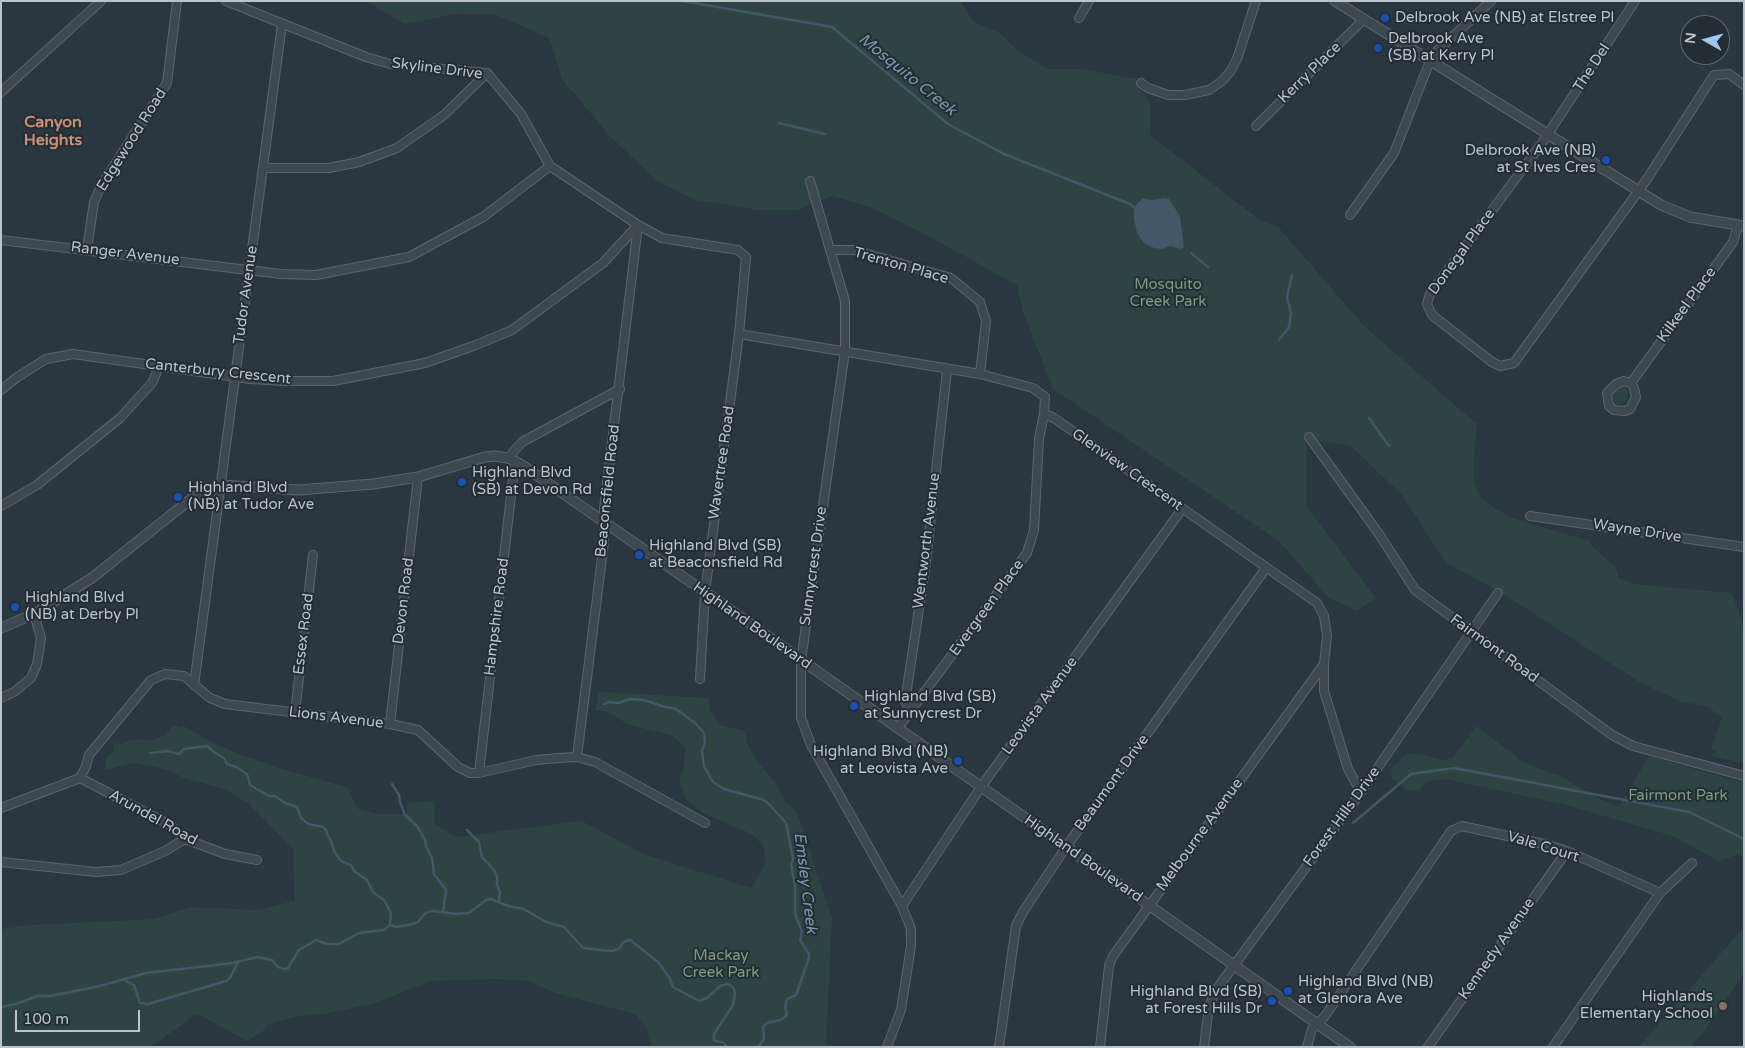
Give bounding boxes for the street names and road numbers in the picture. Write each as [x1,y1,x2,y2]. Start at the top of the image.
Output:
street label: Kerry Place [1275,39,1345,107]
street label: The Del [1570,41,1614,95]
street label: Skyline Drive [391,55,483,83]
street label: Edgewood Road [93,85,171,195]
street label: Donegal Place [1425,206,1499,298]
street label: Ranger Avenue [70,238,180,270]
street label: Trenton Place [852,244,950,288]
street label: Tudor Avenue [230,245,262,345]
street label: Kilkeel Place [1654,264,1720,346]
street label: Canterbury Crescent [144,355,292,389]
street label: Wavertree Road [705,405,739,521]
street label: Beaconsfield Road [592,424,624,558]
street label: Glenview Crescent [1068,425,1186,515]
street label: Wentworth Avenue [910,472,944,610]
street label: Sunnycrest Drive [797,505,831,627]
street label: Wayne Drive [1591,515,1683,547]
street label: Evergreen Place [946,556,1028,660]
street label: Devon Road [390,557,418,645]
street label: Hampshire Road [481,557,513,677]
street label: Highland Boulevard [689,578,815,674]
street label: Essex Road [290,592,318,676]
street label: Fairmont Road [1446,611,1542,687]
street label: Leovista Avenue [998,653,1082,759]
street label: Lions Avenue [288,703,384,733]
street label: Beaumont Drive [1071,731,1153,835]
street label: Forest Hills Drive [1300,764,1384,870]
street label: Melbourne Avenue [1153,775,1247,895]
street label: Arundel Road [106,786,200,850]
street label: Highland Boulevard [1020,811,1146,907]
street label: Vale Court [1505,828,1581,866]
street label: Kennedy Avenue [1455,895,1539,1003]

